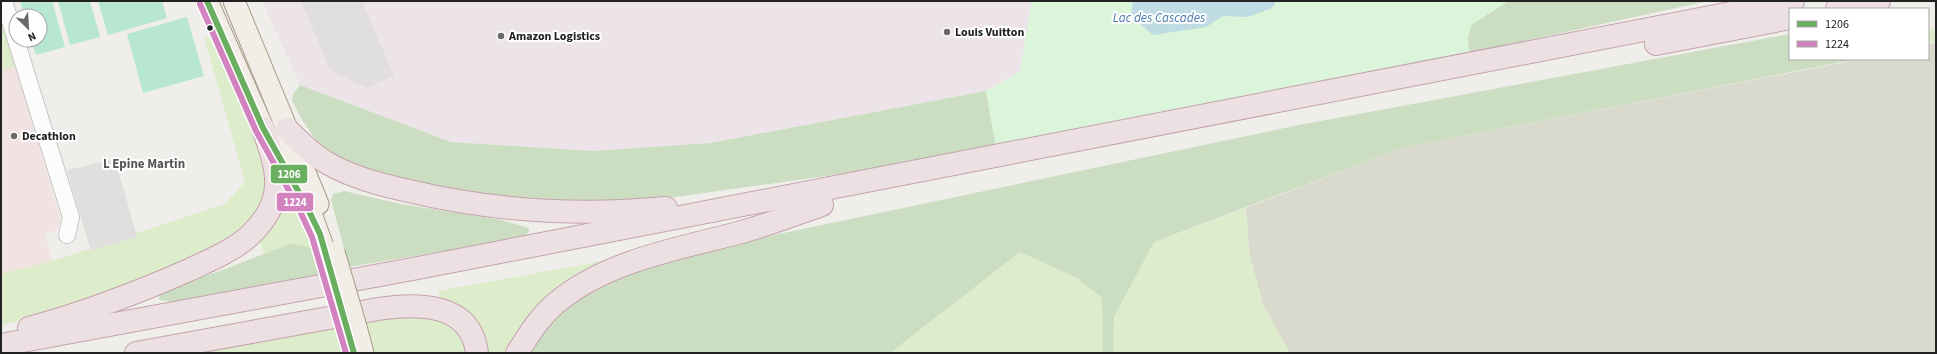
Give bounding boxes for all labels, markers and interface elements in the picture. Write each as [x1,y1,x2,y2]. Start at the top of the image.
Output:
north arrow [8,8,48,48]
legend [1789,8,1929,60]
water label: Lac des Cascades [1113,9,1205,27]
text: 1206 [1825,16,1849,33]
unlabelled marker [205,23,215,33]
place label: Louis Vuitton [955,24,1024,41]
marker: Louis Vuitton [942,27,952,37]
text: N [26,28,39,45]
place label: Amazon Logistics [508,28,600,45]
marker: Amazon Logistics [496,31,506,41]
text: 1224 [1825,36,1849,53]
place label: Decathlon [22,128,76,145]
marker: Decathlon [9,131,19,141]
district label: L Epine Martin [103,155,185,173]
line badge: 1206 [270,164,308,184]
text: 1206 [277,167,301,182]
line badge: 1224 [276,192,314,212]
text: 1224 [283,195,307,210]

